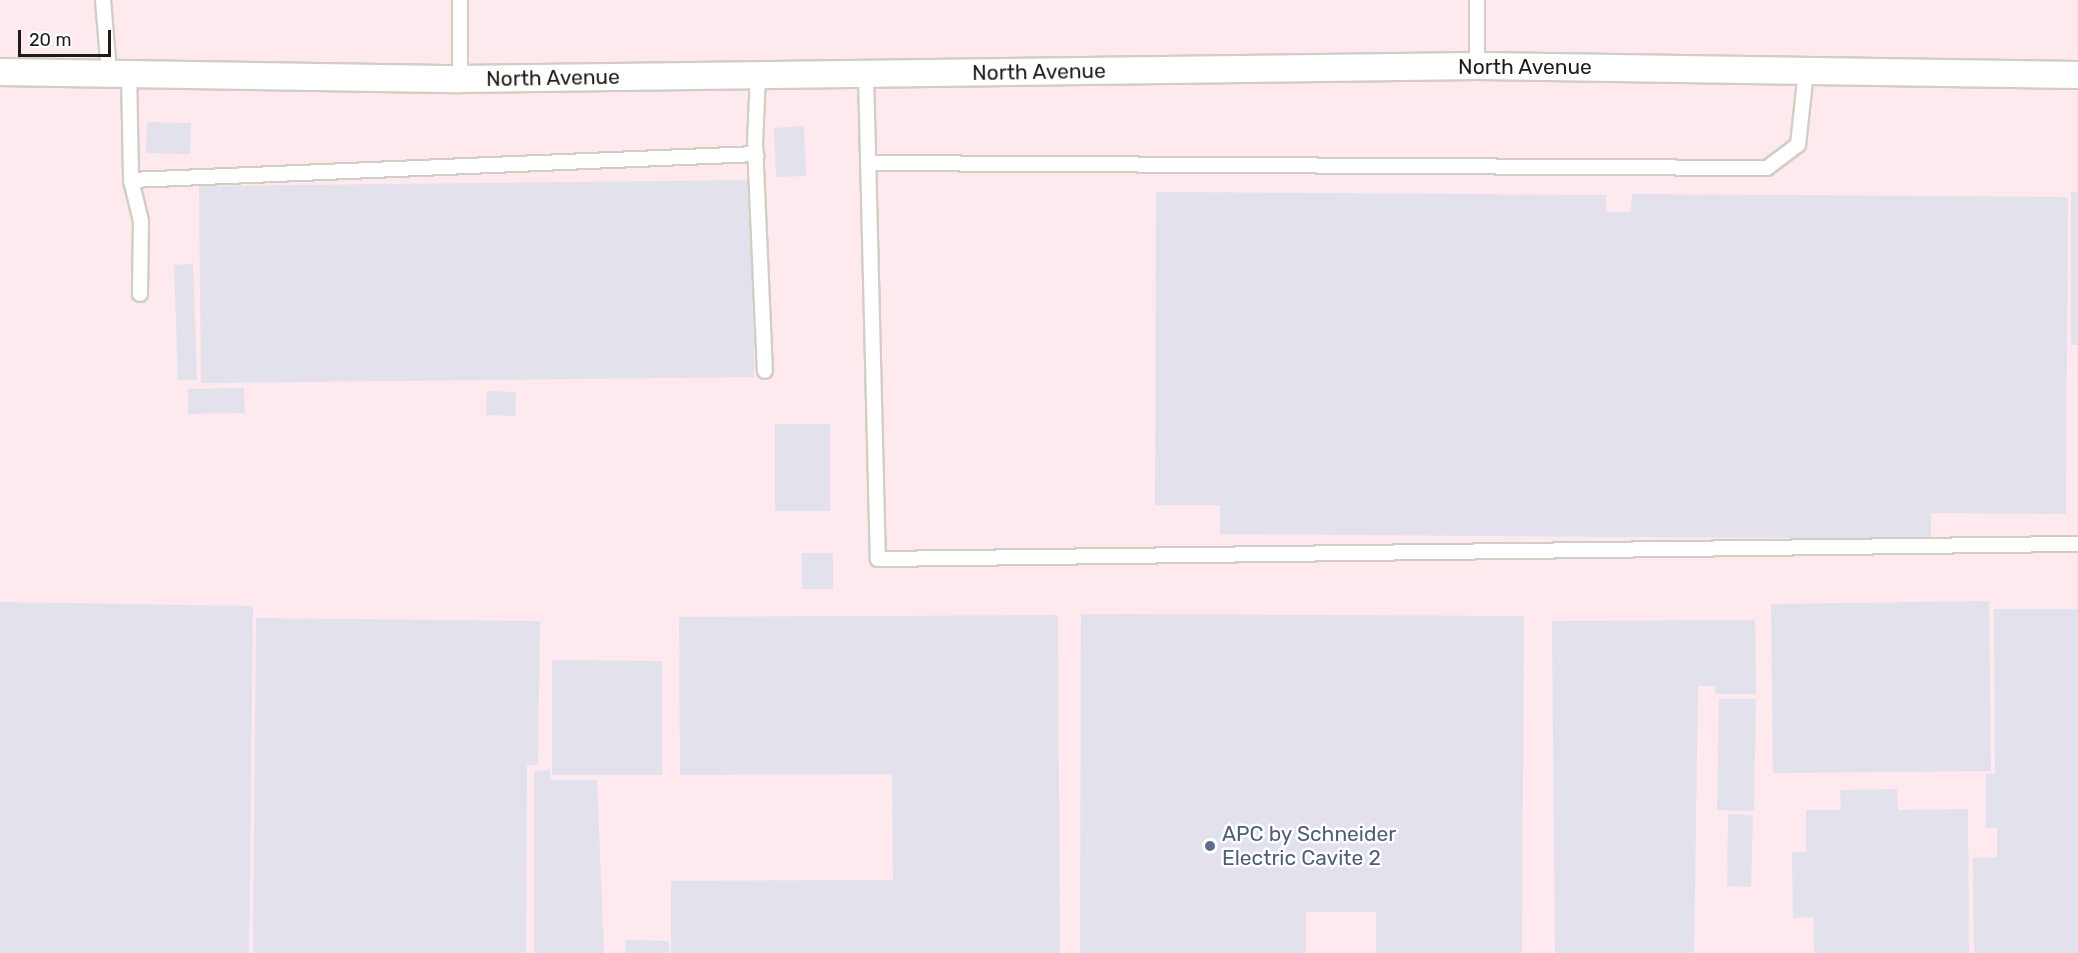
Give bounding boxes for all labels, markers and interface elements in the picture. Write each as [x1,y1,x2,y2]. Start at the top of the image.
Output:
scale bar [21,18,114,56]
text: 20 m [29,29,71,51]
street label: North Avenue [1458,54,1592,80]
street label: North Avenue [972,58,1106,86]
street label: North Avenue [486,64,620,92]
place label: APC by Schneider Electric Cavite 2 [1222,821,1397,871]
marker: APC by Schneider Electric Cavite 2 [1203,839,1217,853]

